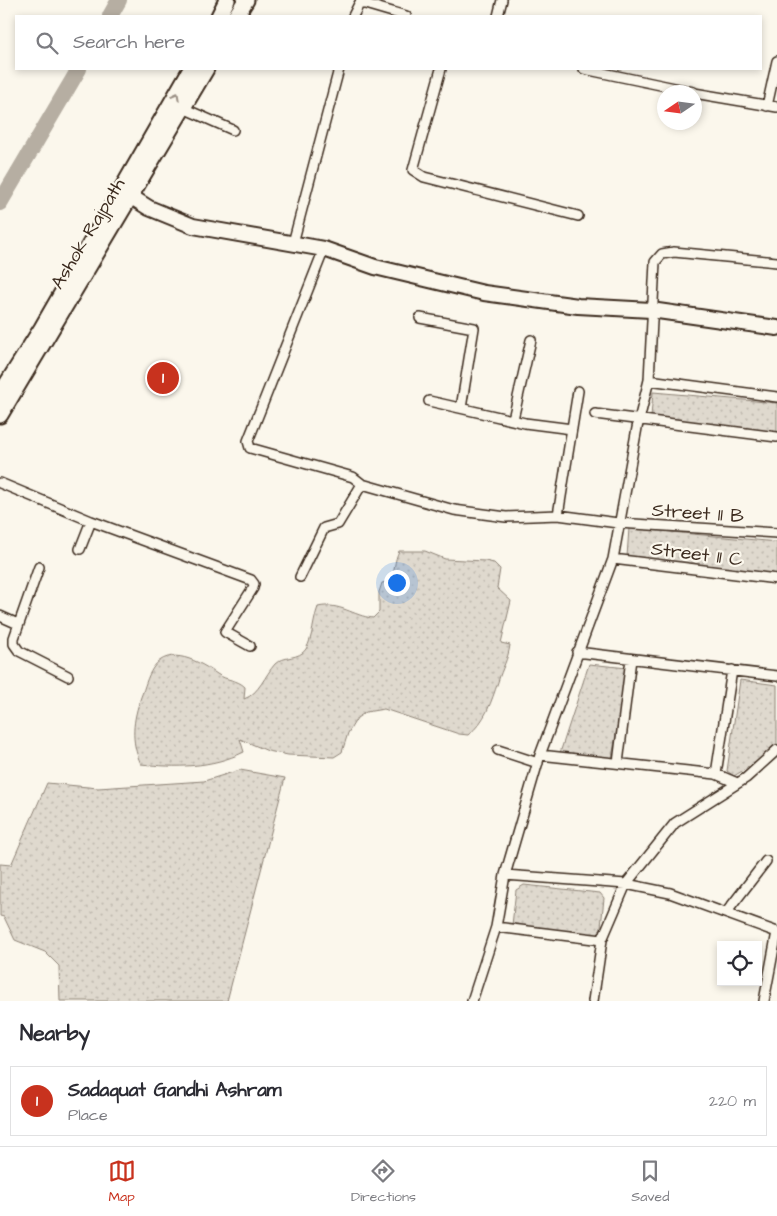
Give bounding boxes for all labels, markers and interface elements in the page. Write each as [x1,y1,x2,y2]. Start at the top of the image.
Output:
search box [15,15,762,70]
icon: search [33,29,61,57]
text: Search here [73,29,185,56]
north arrow [657,85,702,130]
one-way arrow [170,93,180,102]
street label: Ashok Rajpath [45,173,132,294]
pin: 1 [147,359,179,397]
street label: Street 11 B [651,497,745,530]
street label: Street 11 C [649,535,745,574]
your location [384,570,410,596]
map controls [717,941,762,986]
button: locate [717,941,762,986]
text: Nearby [20,1019,90,1048]
text: Sadaquat Gandhi Ashram [68,1077,282,1104]
text: 1 [36,1090,38,1112]
text: 220 m [709,1090,756,1112]
text: Place [68,1104,108,1126]
tab: Map [108,1157,136,1207]
tab: Directions [351,1157,416,1207]
tab: Saved [631,1157,669,1207]

